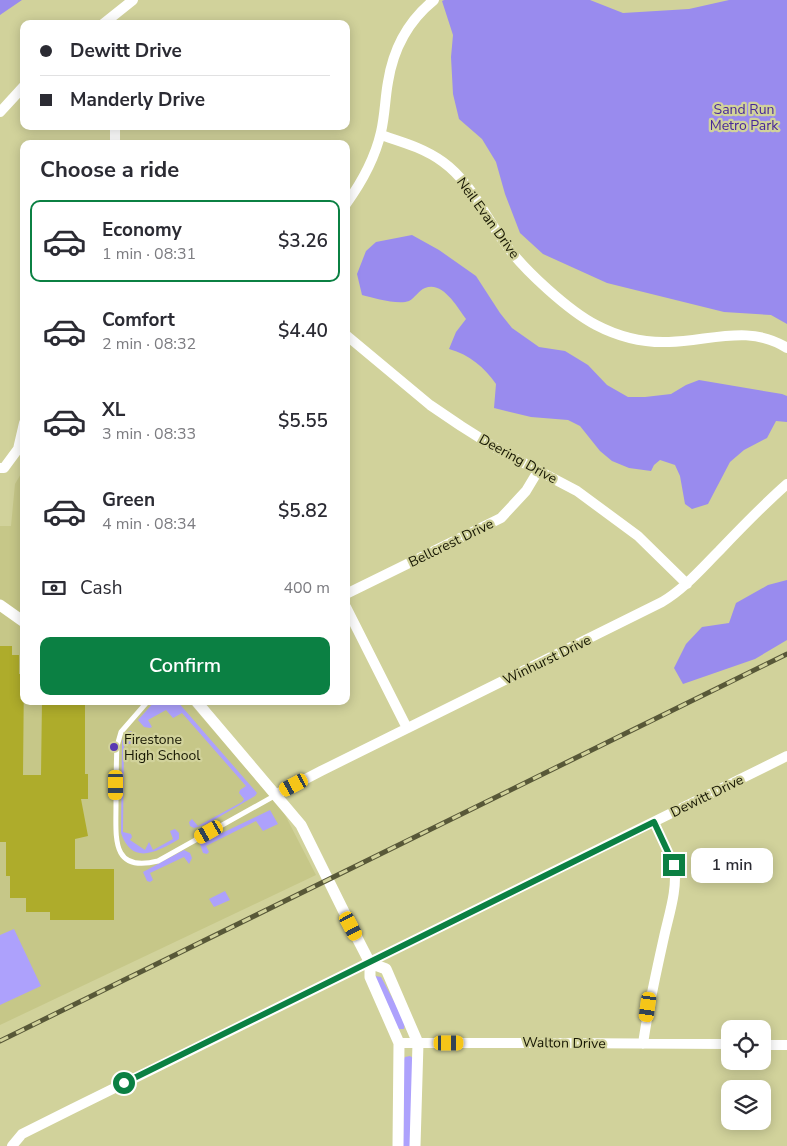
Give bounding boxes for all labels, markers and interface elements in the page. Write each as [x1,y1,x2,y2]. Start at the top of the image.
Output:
text: Dewitt Drive [70,38,182,64]
text: Manderly Drive [70,87,205,113]
park label: Sand Run Metro Park [710,100,779,135]
text: Choose a ride [40,155,179,185]
street label: Neil Evan Drive [452,174,524,262]
text: Economy [102,217,182,243]
icon: car [42,219,87,264]
text: $3.26 [278,228,328,254]
text: 1 min · 08:31 [102,243,196,265]
text: Comfort [102,307,175,333]
icon: car [42,309,87,354]
text: $4.40 [278,318,328,344]
text: 2 min · 08:32 [102,333,196,355]
text: XL [102,397,125,423]
icon: car [42,399,87,444]
text: $5.55 [278,408,328,434]
text: 3 min · 08:33 [102,423,196,445]
street label: Deering Drive [476,430,560,488]
text: Green [102,487,155,513]
icon: car [42,489,87,534]
text: $5.82 [278,498,328,524]
text: 4 min · 08:34 [102,513,196,535]
street label: Bellcrest Drive [405,514,497,572]
icon: cash [40,574,68,602]
text: Cash [80,575,122,601]
text: 400 m [283,577,330,599]
street label: Winhurst Drive [500,630,594,690]
button: Confirm [40,637,330,695]
place label: Firestone High School [124,730,201,765]
marker: Firestone High School [108,741,120,753]
car [108,770,123,800]
street label: Dewitt Drive [667,770,747,822]
car [277,771,310,799]
car [192,818,225,846]
callout: 1 min [692,848,774,882]
route end [663,854,685,876]
text: 1 min [712,854,752,876]
car [337,909,364,943]
car [638,991,657,1023]
map controls [721,1020,771,1130]
button: locate [721,1020,771,1070]
street label: Walton Drive [522,1033,606,1053]
car [434,1036,464,1051]
route start [113,1072,135,1094]
button: layers [721,1080,771,1130]

